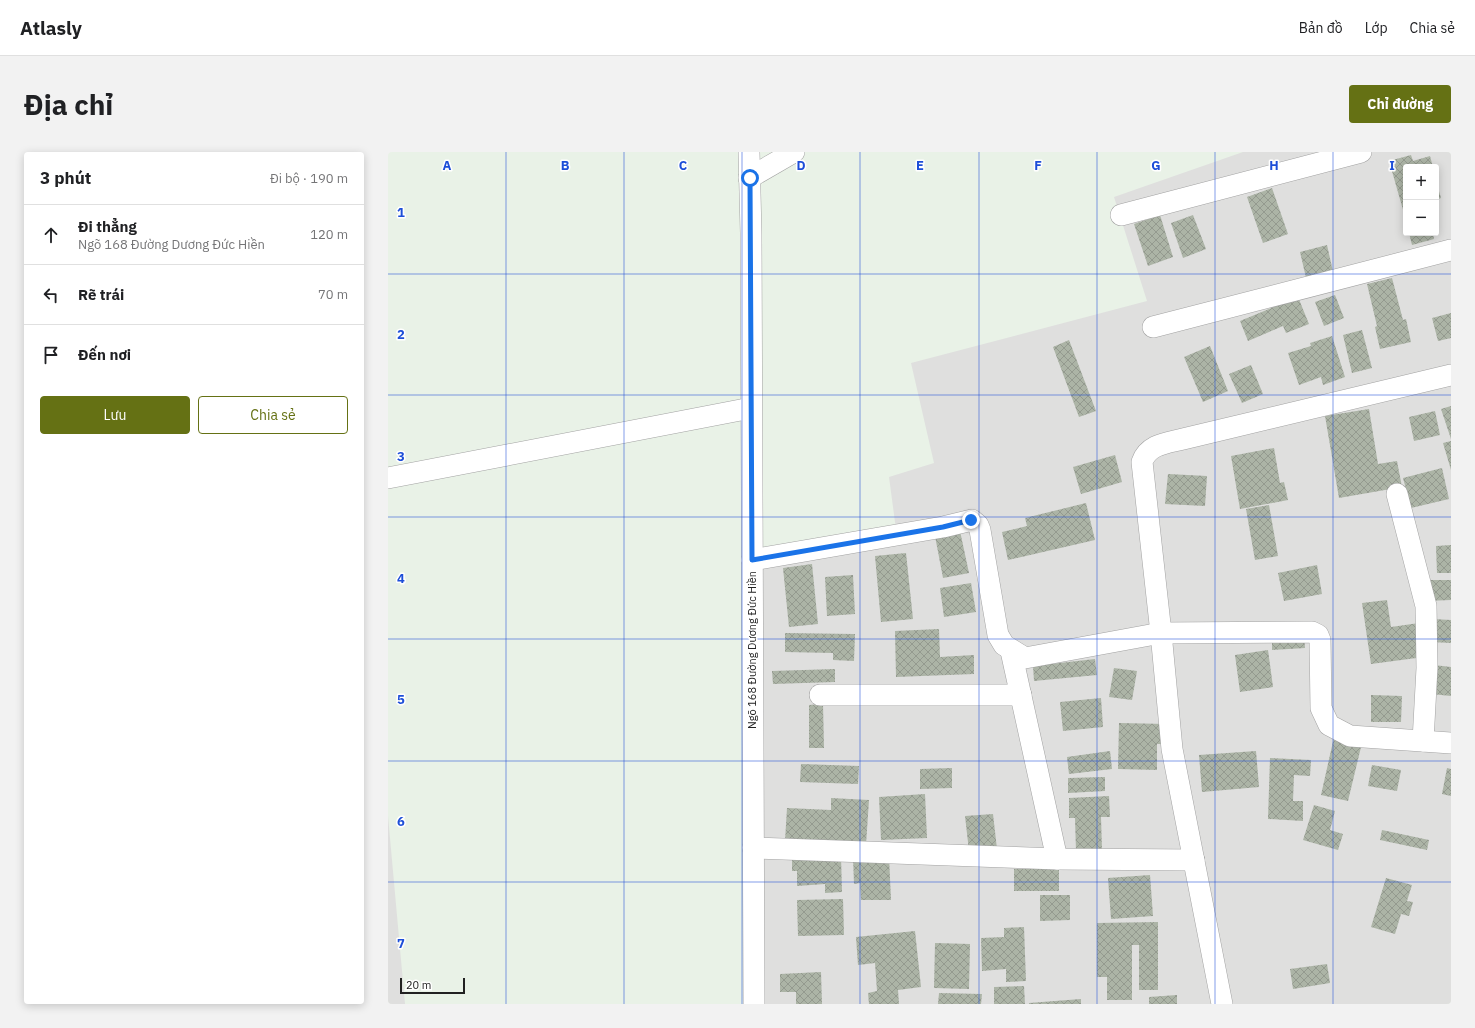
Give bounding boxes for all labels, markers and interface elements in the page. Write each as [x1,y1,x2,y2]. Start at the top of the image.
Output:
text: Atlasly [20,16,82,40]
text: Bản đồ [1299,19,1343,37]
text: Lớp [1365,19,1388,37]
text: Chia sẻ [1410,19,1455,37]
button: Chỉ đường [1349,85,1451,123]
text: Địa chỉ [24,86,113,123]
text: A [443,157,452,174]
text: B [561,157,570,174]
text: C [679,157,688,174]
text: D [796,157,806,174]
text: E [916,157,924,174]
text: F [1034,157,1042,174]
text: G [1151,157,1161,174]
text: H [1269,157,1279,174]
text: I [1389,157,1395,174]
map controls [1403,164,1439,236]
button: + [1403,164,1439,200]
text: 3 phút [40,167,91,189]
route start [741,169,759,187]
text: Đi bộ · 190 m [270,170,348,187]
button: − [1403,200,1439,236]
text: 1 [397,204,405,221]
text: Đi thẳng [78,217,137,236]
icon: ahead [40,224,62,246]
text: 120 m [310,226,348,243]
text: Ngõ 168 Đường Dương Đức Hiền [78,236,265,253]
icon: left [40,284,62,306]
text: Rẽ trái [78,285,124,304]
text: 70 m [318,286,348,303]
text: 2 [397,326,405,343]
icon: arrive [40,344,62,366]
text: Đến nơi [78,345,131,364]
button: Lưu [40,396,190,434]
button: Chia sẻ [198,396,348,434]
text: 3 [397,448,405,465]
route end [962,511,980,529]
text: 4 [397,570,405,587]
street label: Ngõ 168 Đường Dương Đức Hiền [745,571,759,729]
text: 5 [397,691,405,708]
text: 6 [397,813,405,830]
text: 7 [397,935,405,952]
scale bar [400,976,465,995]
text: 20 m [406,978,431,992]

